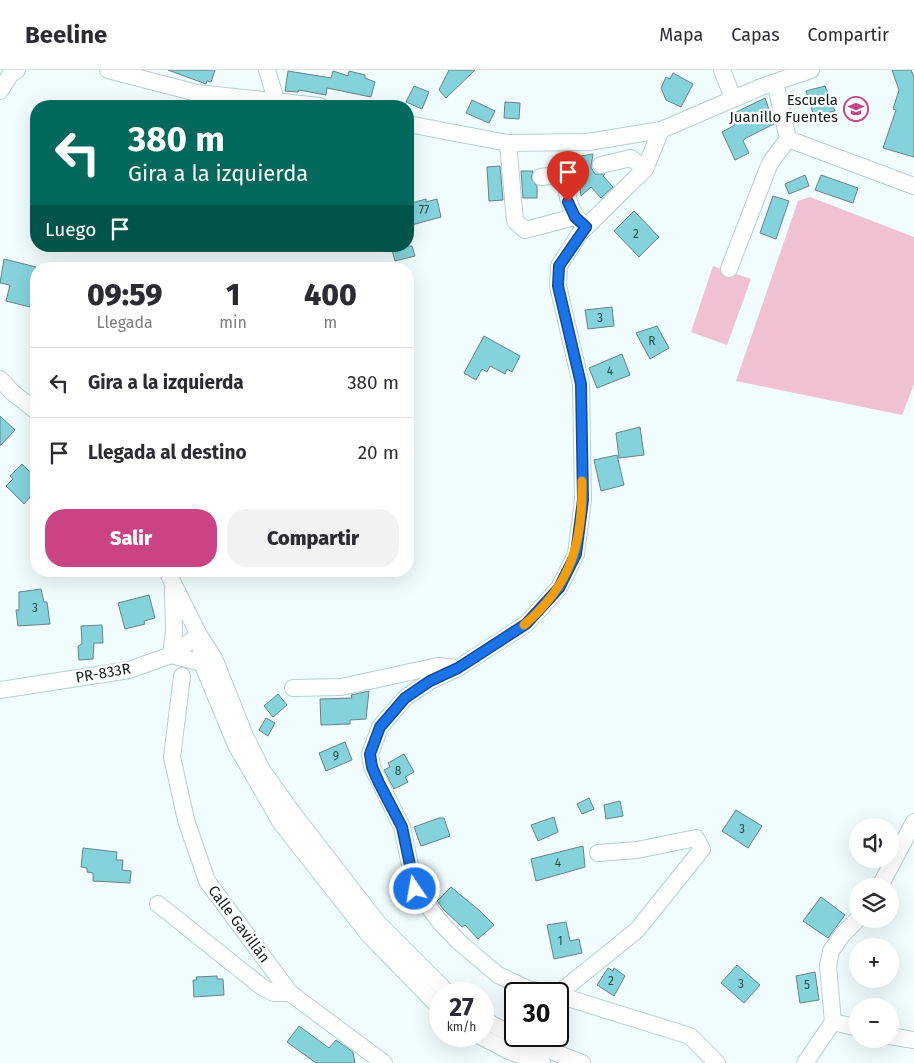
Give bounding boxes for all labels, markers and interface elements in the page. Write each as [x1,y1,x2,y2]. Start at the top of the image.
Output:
text: Beeline [25,21,107,49]
text: Mapa [659,24,703,46]
text: Capas [731,24,780,46]
text: Compartir [808,24,889,46]
place label: Escuela Juanillo Fuentes [729,91,838,126]
school or university icon: Escuela Juanillo Fuentes [843,96,869,122]
text: 380 m [128,118,225,160]
icon: left [45,120,110,185]
pin [547,151,589,202]
icon: arrive [554,158,582,186]
text: Gira a la izquierda [128,160,308,187]
house number: 77 [419,203,429,217]
icon: arrive [106,215,134,243]
text: Luego [45,218,96,241]
house number: 2 [633,227,639,241]
text: 09:59 [87,277,162,313]
text: 1 [226,277,240,313]
text: 400 [304,277,357,313]
house number: 3 [597,311,603,325]
text: Llegada [97,313,153,332]
text: min [219,313,247,332]
text: m [324,313,337,332]
house number: R [648,334,656,348]
house number: 4 [607,364,614,378]
icon: left [45,369,73,397]
text: Gira a la izquierda [88,371,244,394]
text: 380 m [347,371,399,394]
icon: arrive [45,439,73,467]
text: Llegada al destino [88,441,247,464]
text: 20 m [358,441,399,464]
button: Salir [45,509,217,567]
button: Compartir [227,509,399,567]
house number: 3 [32,601,38,615]
street label: PR-833R [74,659,132,687]
house number: 9 [333,749,339,763]
house number: 8 [395,764,402,778]
map controls [849,818,899,1048]
button: sound [849,818,899,868]
house number: 3 [739,822,745,836]
house number: 4 [555,856,562,870]
position arrow [388,862,440,914]
button: layers [849,878,899,928]
street label: Calle Gavillán [204,882,274,966]
house number: 1 [557,934,563,948]
button: + [849,938,899,988]
house number: 2 [608,974,614,988]
house number: 3 [738,977,744,991]
house number: 5 [804,978,810,992]
speed limit sign: 30 [504,982,569,1047]
text: 27 [449,993,474,1023]
button: − [849,998,899,1048]
text: km/h [447,1020,476,1034]

